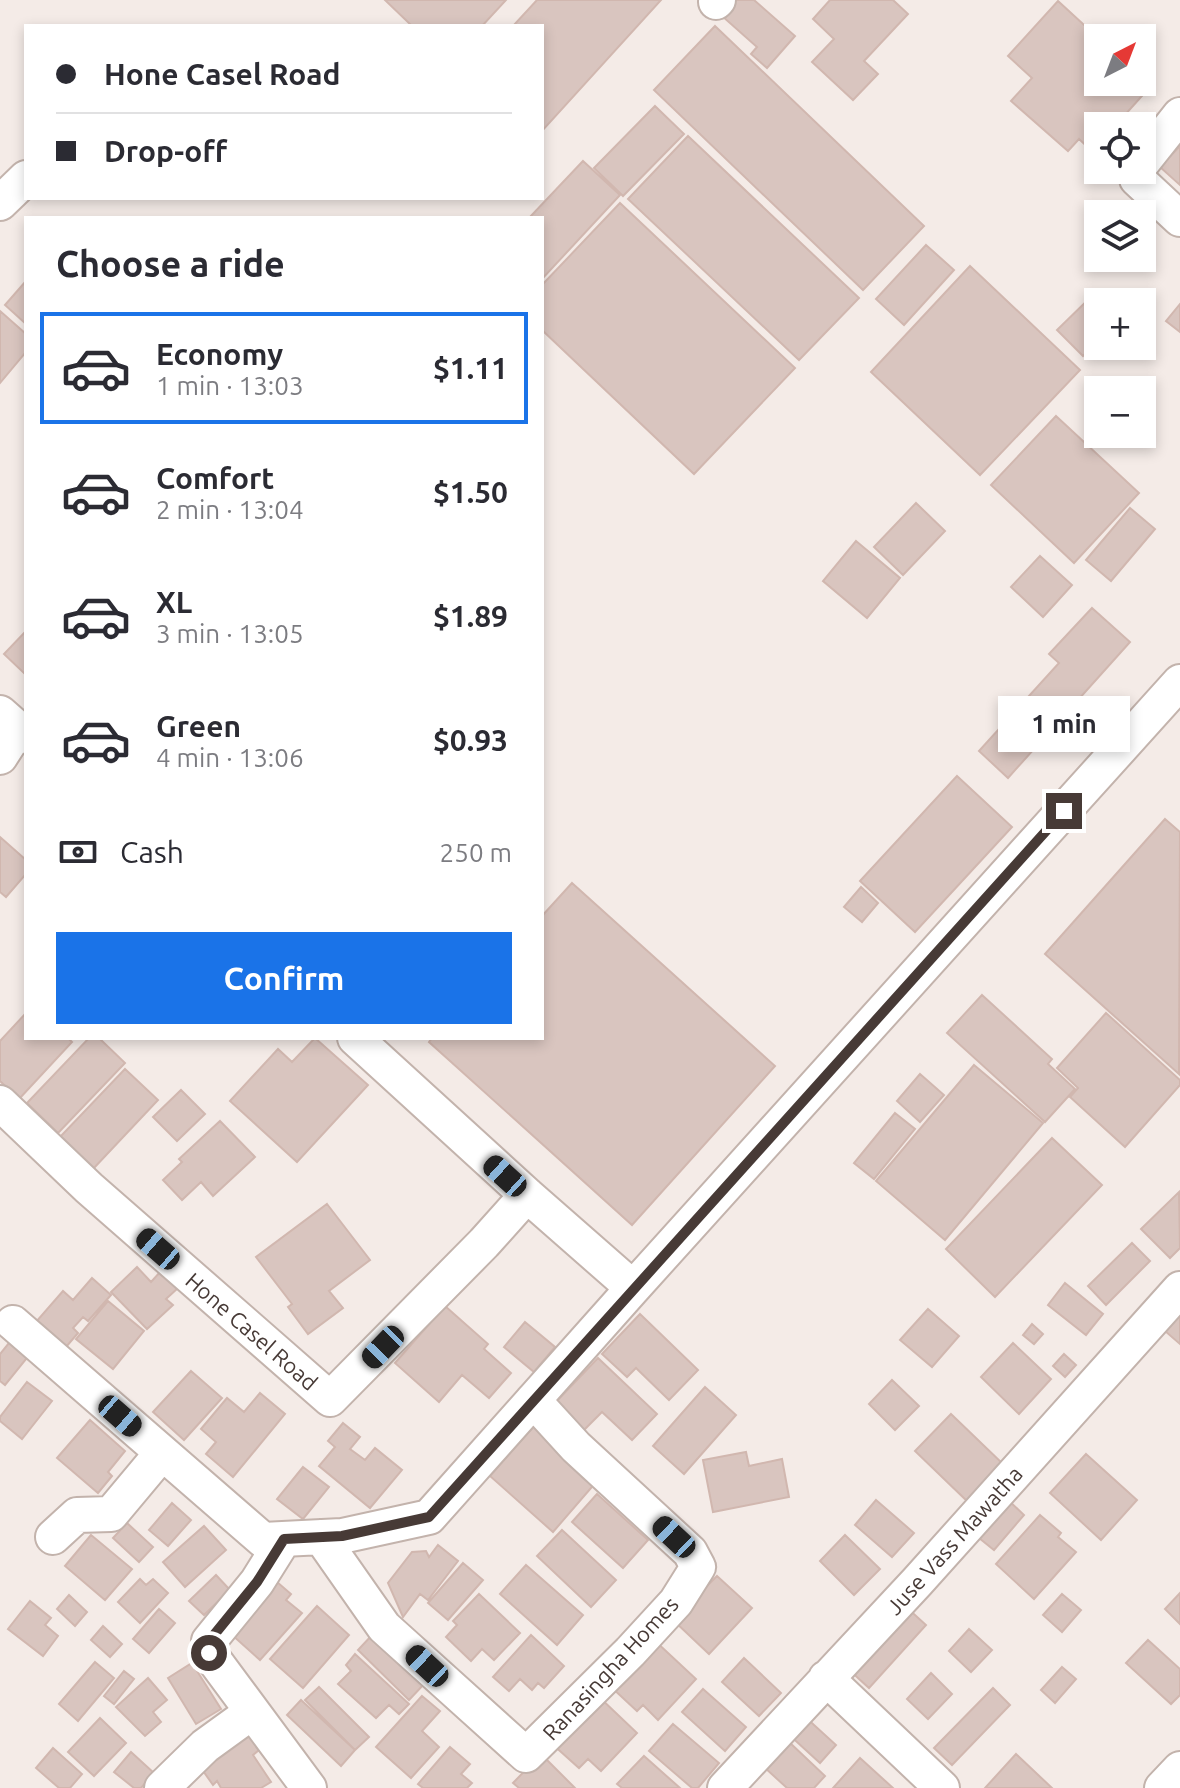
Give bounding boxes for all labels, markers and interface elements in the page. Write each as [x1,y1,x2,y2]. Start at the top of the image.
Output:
north arrow [1084,24,1156,96]
map controls [1084,24,1156,448]
text: Hone Casel Road [104,57,341,91]
button: locate [1084,112,1156,184]
text: Drop-off [104,134,227,168]
button: layers [1084,200,1156,272]
text: Choose a ride [56,243,285,284]
button: + [1084,288,1156,360]
icon: car [60,332,132,404]
text: Economy [156,337,283,371]
text: $1.11 [433,351,508,385]
text: 1 min · 13:03 [156,371,304,400]
button: − [1084,376,1156,448]
icon: car [60,456,132,528]
text: Comfort [156,461,274,495]
text: $1.50 [433,475,508,509]
text: 2 min · 13:04 [156,495,304,524]
icon: car [60,580,132,652]
text: XL [156,585,192,619]
text: $1.89 [433,599,508,633]
text: 3 min · 13:05 [156,619,304,648]
callout: 1 min [998,695,1130,751]
icon: car [60,704,132,776]
text: Green [156,709,241,743]
text: 1 min [1031,709,1097,738]
text: $0.93 [433,723,508,757]
text: 4 min · 13:06 [156,743,304,772]
route end [1046,793,1082,829]
icon: cash [56,830,100,874]
text: Cash [120,835,184,869]
text: 250 m [440,838,512,867]
button: Confirm [56,932,512,1024]
car [479,1151,531,1201]
car [132,1224,184,1274]
street label: Hone Casel Road [181,1267,323,1395]
car [358,1321,408,1373]
car [94,1391,146,1441]
street label: Juse Vass Mawatha [881,1461,1027,1619]
car [648,1512,700,1562]
street label: Ranasingha Homes [537,1591,683,1745]
route start [191,1635,227,1671]
car [401,1641,453,1691]

